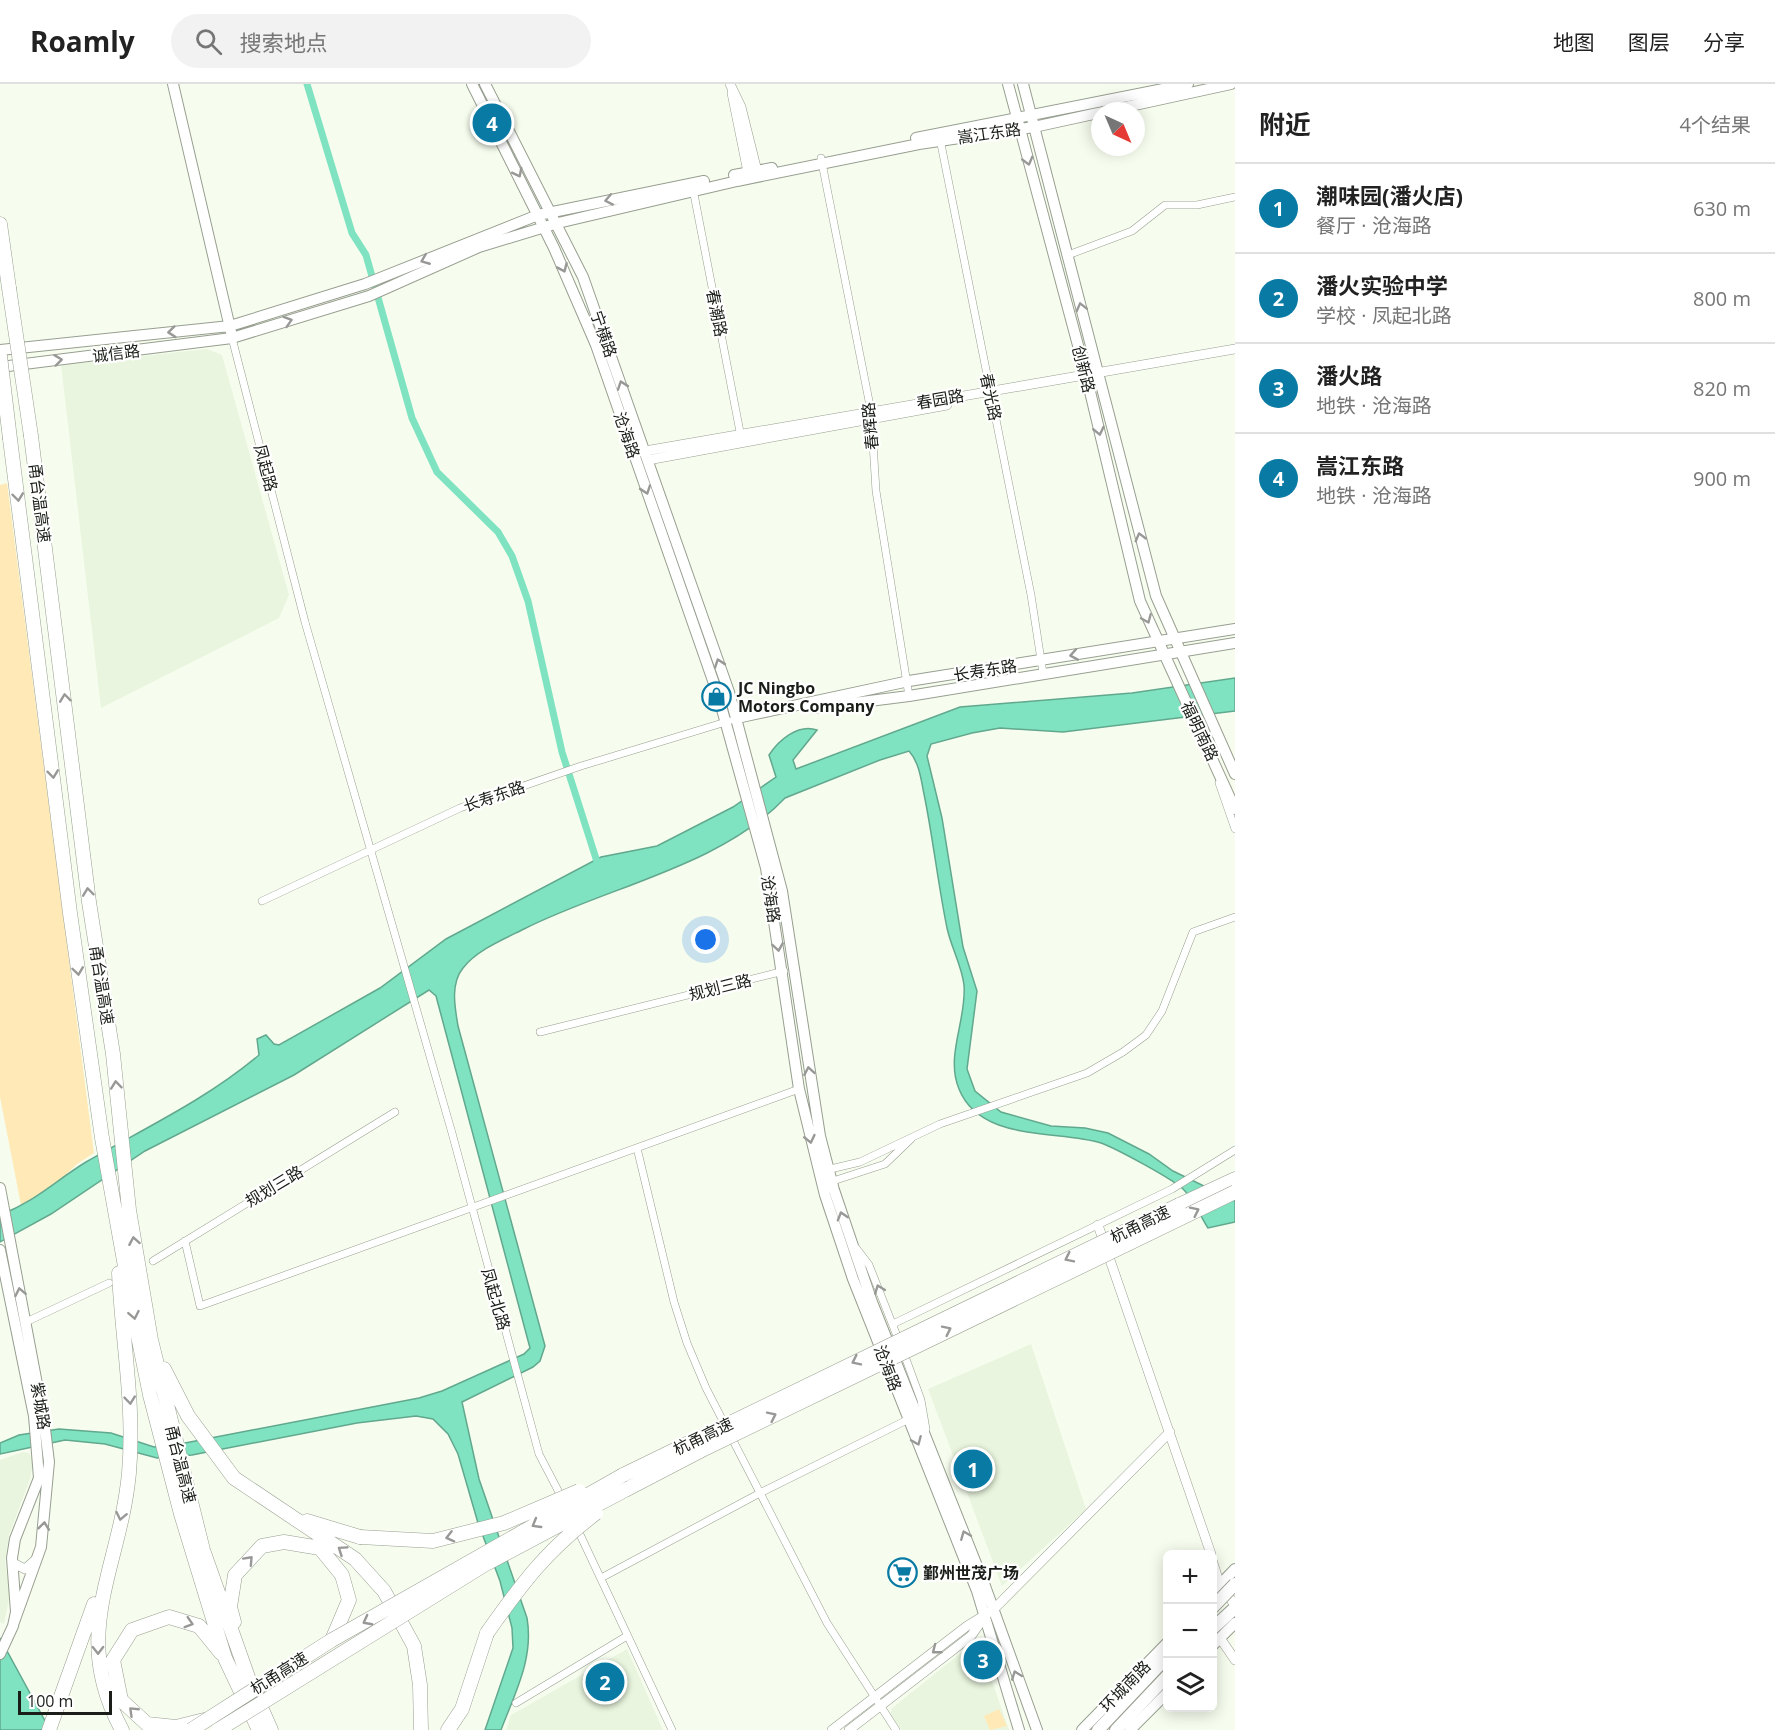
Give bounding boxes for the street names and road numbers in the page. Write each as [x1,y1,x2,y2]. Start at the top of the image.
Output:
street label: 嵩江东路 [956,118,1022,148]
street label: 春潮路 [702,287,732,339]
street label: 宁横路 [586,308,622,360]
street label: 诚信路 [91,339,141,367]
street label: 创新路 [1068,343,1100,395]
street label: 春光路 [975,371,1007,423]
street label: 春园路 [914,384,966,414]
street label: 春辉路 [857,401,883,451]
street label: 沧海路 [609,409,645,461]
street label: 凤起路 [249,442,283,494]
street label: 甬台温高速 [24,462,56,544]
street label: 长寿东路 [952,654,1018,686]
street label: 福明南路 [1176,697,1224,765]
street label: 长寿东路 [460,775,528,817]
street label: 沧海路 [756,874,786,924]
street label: 甬台温高速 [85,944,119,1026]
street label: 规划三路 [686,969,754,1005]
street label: 规划三路 [241,1160,307,1212]
street label: 杭甬高速 [1106,1200,1174,1248]
street label: 凤起北路 [477,1265,515,1333]
street label: 沧海路 [869,1342,907,1394]
street label: 紫城路 [26,1381,56,1431]
street label: 杭甬高速 [669,1412,737,1460]
street label: 甬台温高速 [161,1423,201,1505]
street label: 杭甬高速 [246,1647,312,1699]
street label: 环城南路 [1095,1655,1155,1717]

